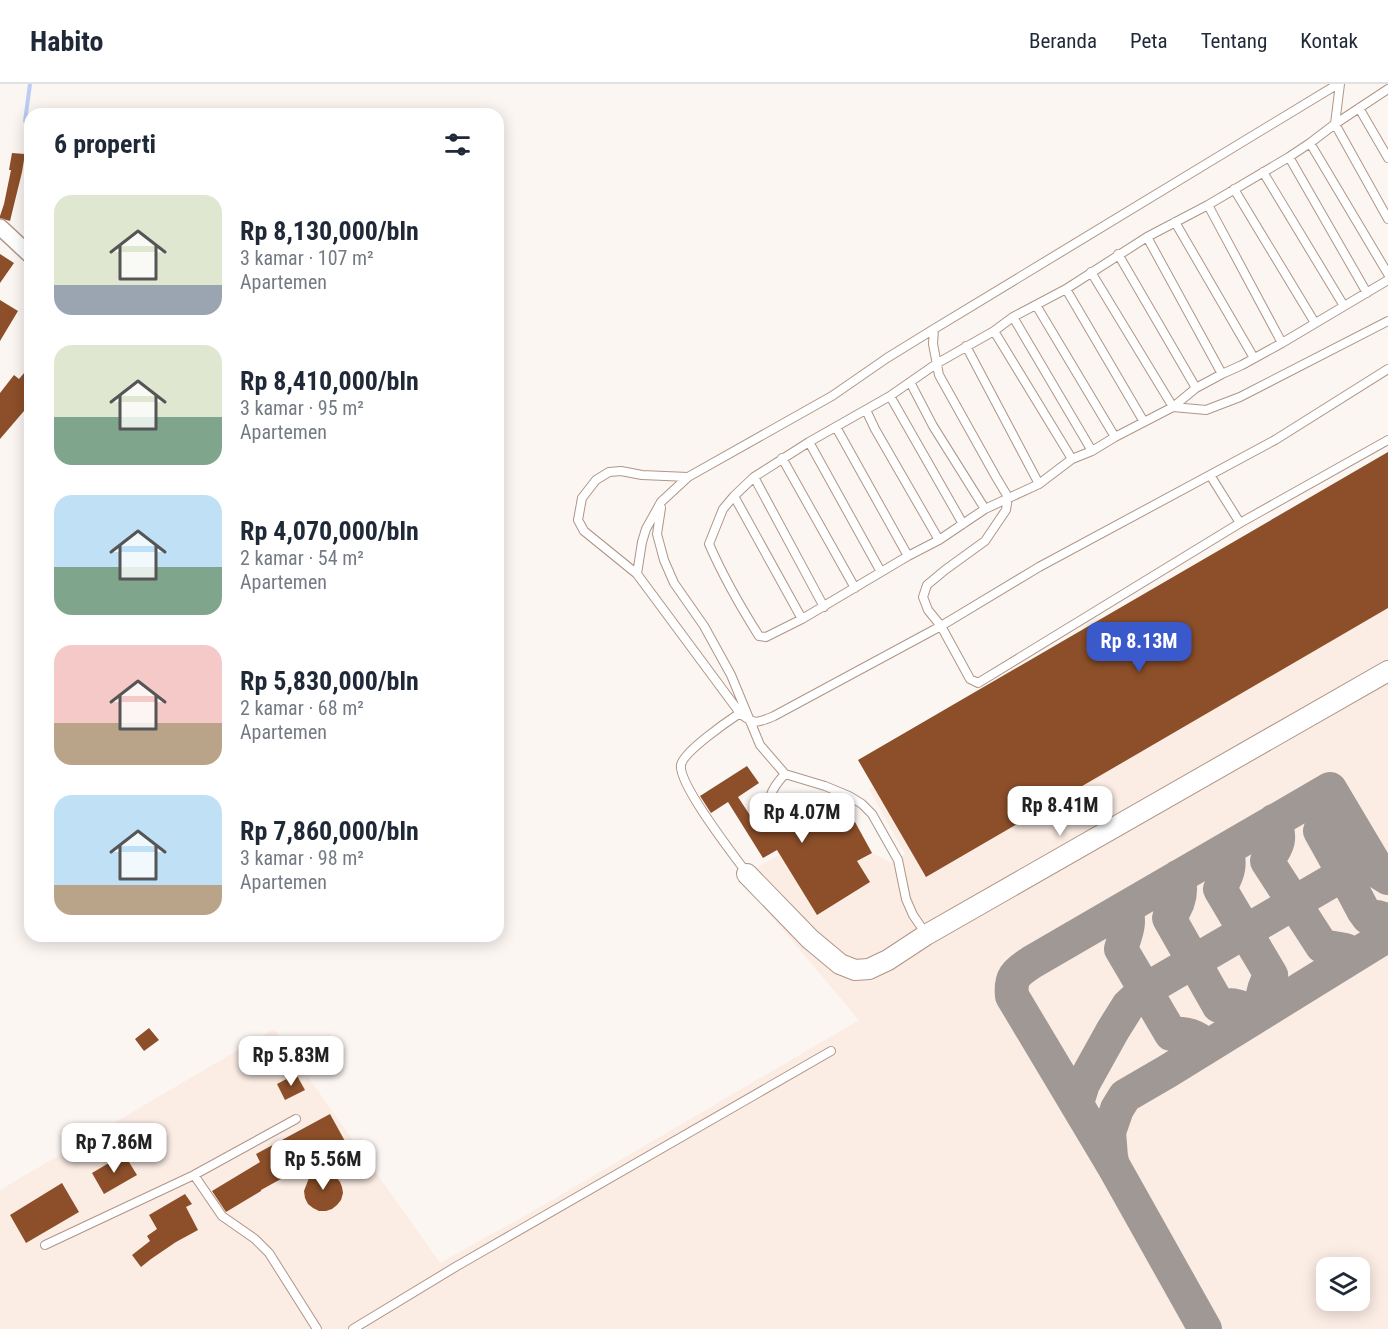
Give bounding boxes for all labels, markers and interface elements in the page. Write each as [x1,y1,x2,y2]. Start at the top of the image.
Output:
text: Habito [30,25,103,58]
text: Beranda [1029,29,1097,53]
text: Peta [1130,29,1168,53]
text: Tentang [1201,29,1267,53]
text: Kontak [1300,29,1358,53]
icon: filters [441,128,474,161]
text: 6 properti [54,129,156,159]
text: Rp 8,130,000/bln [240,216,419,246]
icon: home [102,219,174,291]
text: 3 kamar · 107 m² [240,246,374,270]
text: Apartemen [240,270,327,294]
text: Rp 8,410,000/bln [240,366,419,396]
icon: home [102,369,174,441]
text: 3 kamar · 95 m² [240,396,364,420]
text: Apartemen [240,420,327,444]
text: Rp 4,070,000/bln [240,516,419,546]
icon: home [102,519,174,591]
text: 2 kamar · 54 m² [240,546,364,570]
text: Apartemen [240,570,327,594]
pin: Rp 8.13M [1077,622,1201,673]
text: Rp 8.13M [1101,629,1177,653]
text: Rp 5,830,000/bln [240,666,419,696]
icon: home [102,669,174,741]
text: 2 kamar · 68 m² [240,696,364,720]
text: Apartemen [240,720,327,744]
pin: Rp 8.41M [998,786,1122,837]
pin: Rp 4.07M [740,793,864,844]
text: Rp 8.41M [1022,793,1098,817]
text: Rp 4.07M [764,800,840,824]
text: Rp 7,860,000/bln [240,816,419,846]
icon: home [102,819,174,891]
text: 3 kamar · 98 m² [240,846,364,870]
text: Apartemen [240,870,327,894]
pin: Rp 5.83M [229,1036,353,1087]
text: Rp 5.83M [253,1043,329,1067]
pin: Rp 7.86M [52,1123,176,1174]
text: Rp 7.86M [76,1130,152,1154]
pin: Rp 5.56M [261,1140,385,1191]
text: Rp 5.56M [285,1147,361,1171]
map controls [1316,1257,1370,1311]
button: layers [1316,1257,1370,1311]

